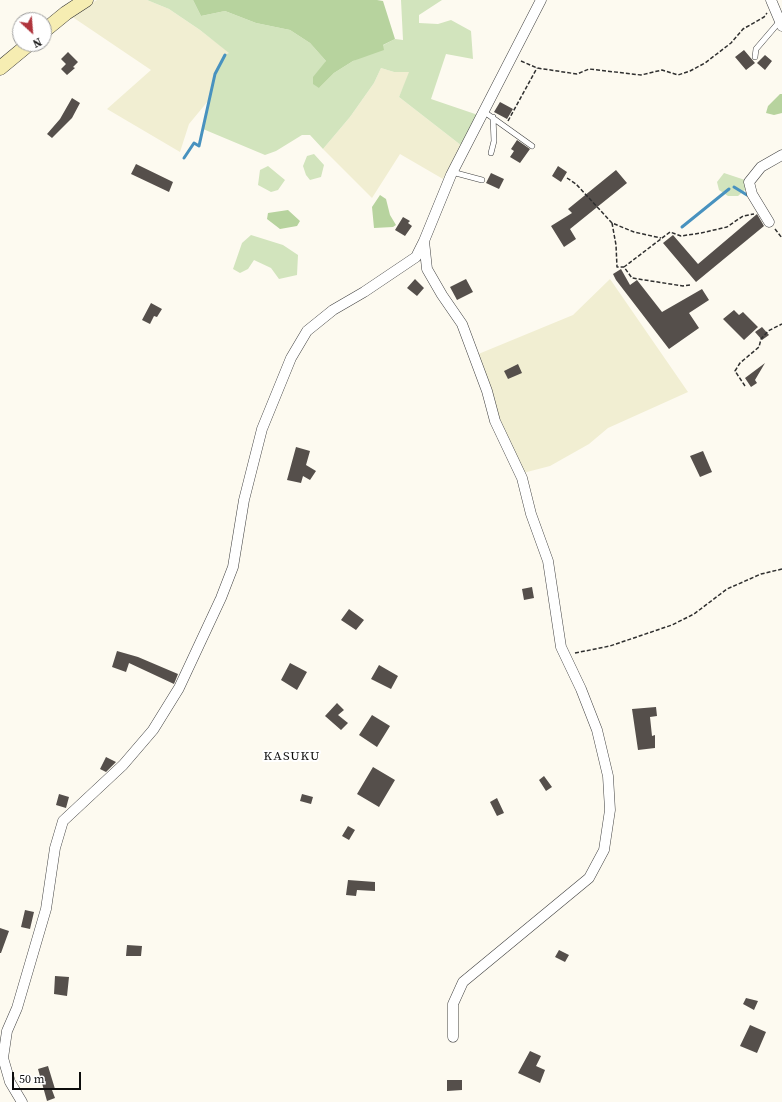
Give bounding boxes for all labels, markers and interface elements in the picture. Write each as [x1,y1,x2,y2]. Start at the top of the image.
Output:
north arrow [12,12,52,52]
text: N [30,34,44,51]
district label: KASUKU [264,749,320,765]
scale bar [14,1064,83,1090]
text: 50 m [19,1071,45,1087]

